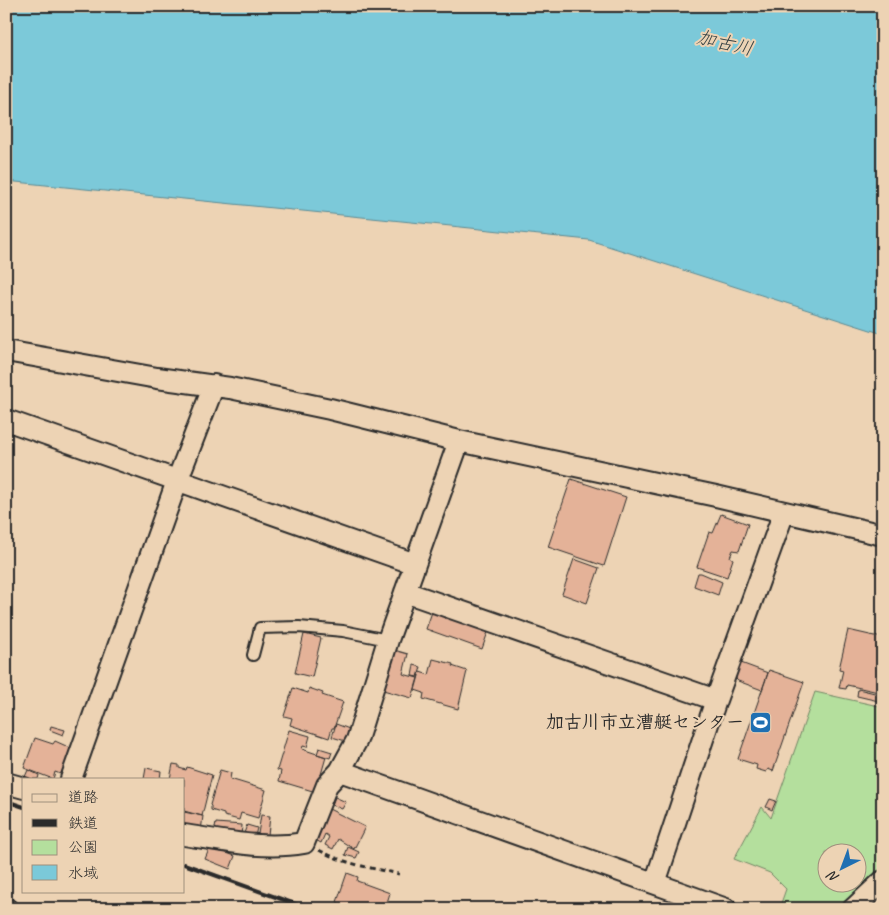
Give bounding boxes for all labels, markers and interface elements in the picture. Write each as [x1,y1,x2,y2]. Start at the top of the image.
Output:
water label: 加古川 [695,25,755,61]
sports icon: 加古川市立漕艇センター [748,710,772,734]
place label: 加古川市立漕艇センター [546,711,744,733]
legend [22,778,185,892]
text: 道路 [68,788,98,807]
text: 鉄道 [68,814,98,833]
text: 公園 [68,838,98,857]
north arrow [816,842,866,892]
text: 水域 [68,864,98,883]
text: N [823,867,843,887]

